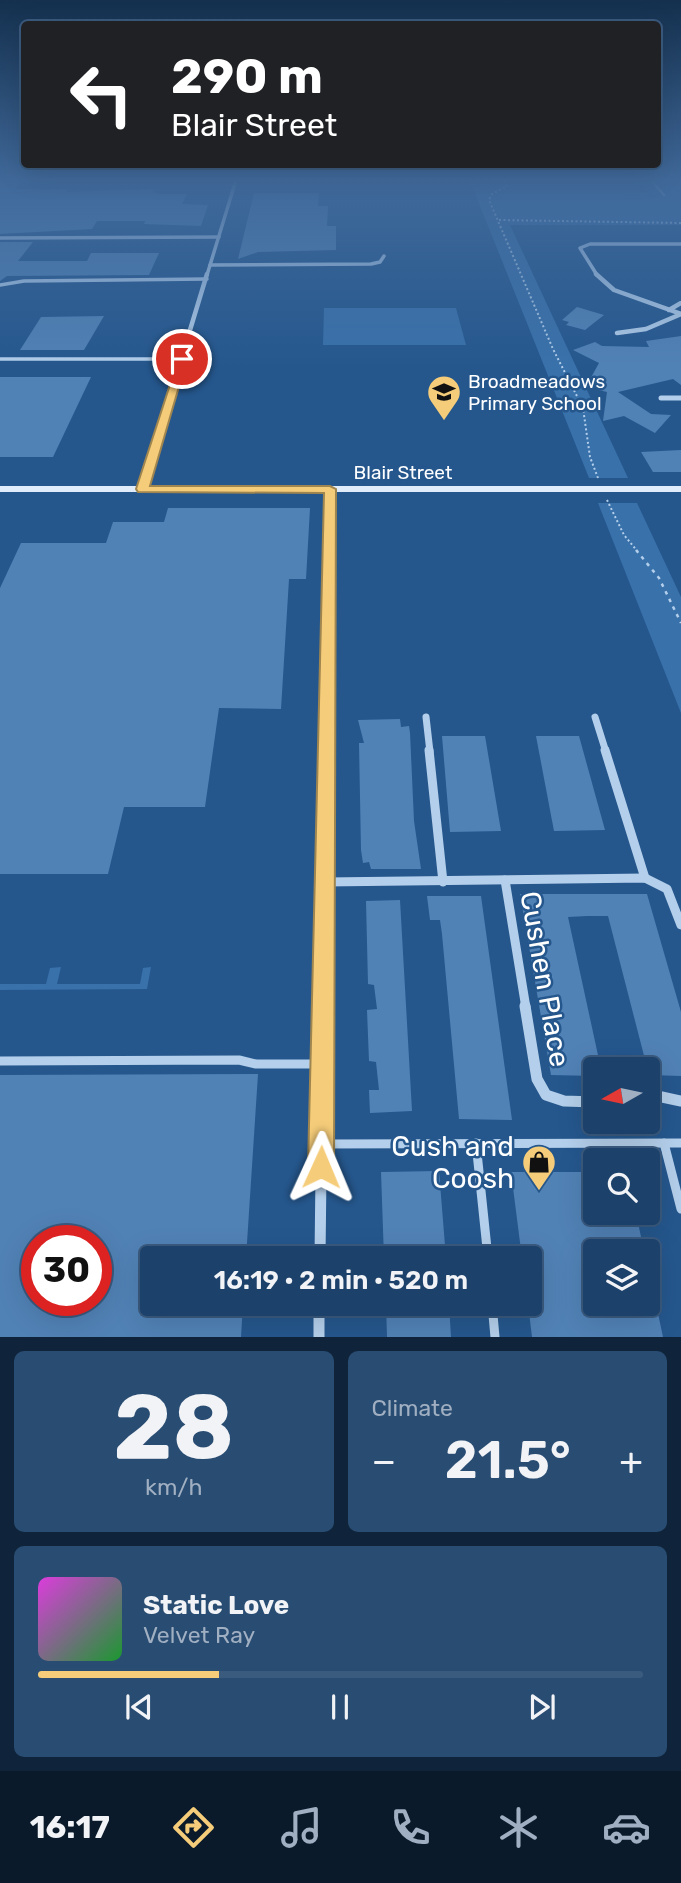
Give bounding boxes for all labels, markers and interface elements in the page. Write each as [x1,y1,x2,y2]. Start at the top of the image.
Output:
text: 290 m [171,47,323,105]
icon: left [56,49,147,140]
text: Blair Street [171,106,337,144]
pin [152,329,212,389]
icon: arrive [163,340,201,378]
place label: Broadmeadows Primary School [468,370,605,415]
school or university icon: Broadmeadows Primary School [425,373,463,422]
street label: Blair Street [354,461,453,484]
street label: Cushen Place [513,889,577,1069]
north arrow [583,1057,660,1134]
map controls [583,1057,660,1316]
position arrow [284,1130,358,1204]
place label: Cush and Coosh [391,1130,514,1195]
shop icon: Cush and Coosh [520,1143,558,1192]
button: search [583,1148,660,1225]
speed limit sign: 30 [21,1225,112,1316]
button: layers [583,1239,660,1316]
text: 16:19 · 2 min · 520 m [214,1265,468,1296]
text: 28 [113,1373,234,1481]
text: Climate [372,1394,453,1422]
text: 21.5° [445,1429,571,1491]
text: − [372,1438,396,1484]
text: + [619,1438,643,1484]
text: km/h [145,1473,202,1501]
text: Static Love [143,1590,289,1621]
text: Velvet Ray [143,1621,255,1649]
icon: previous [120,1688,158,1726]
icon: pause [321,1688,359,1726]
icon: next [523,1688,561,1726]
icon: directions [169,1803,218,1852]
icon: music [277,1803,326,1852]
icon: phone [386,1803,435,1852]
icon: climate [494,1803,543,1852]
icon: car [602,1803,651,1852]
text: 16:17 [30,1808,110,1846]

